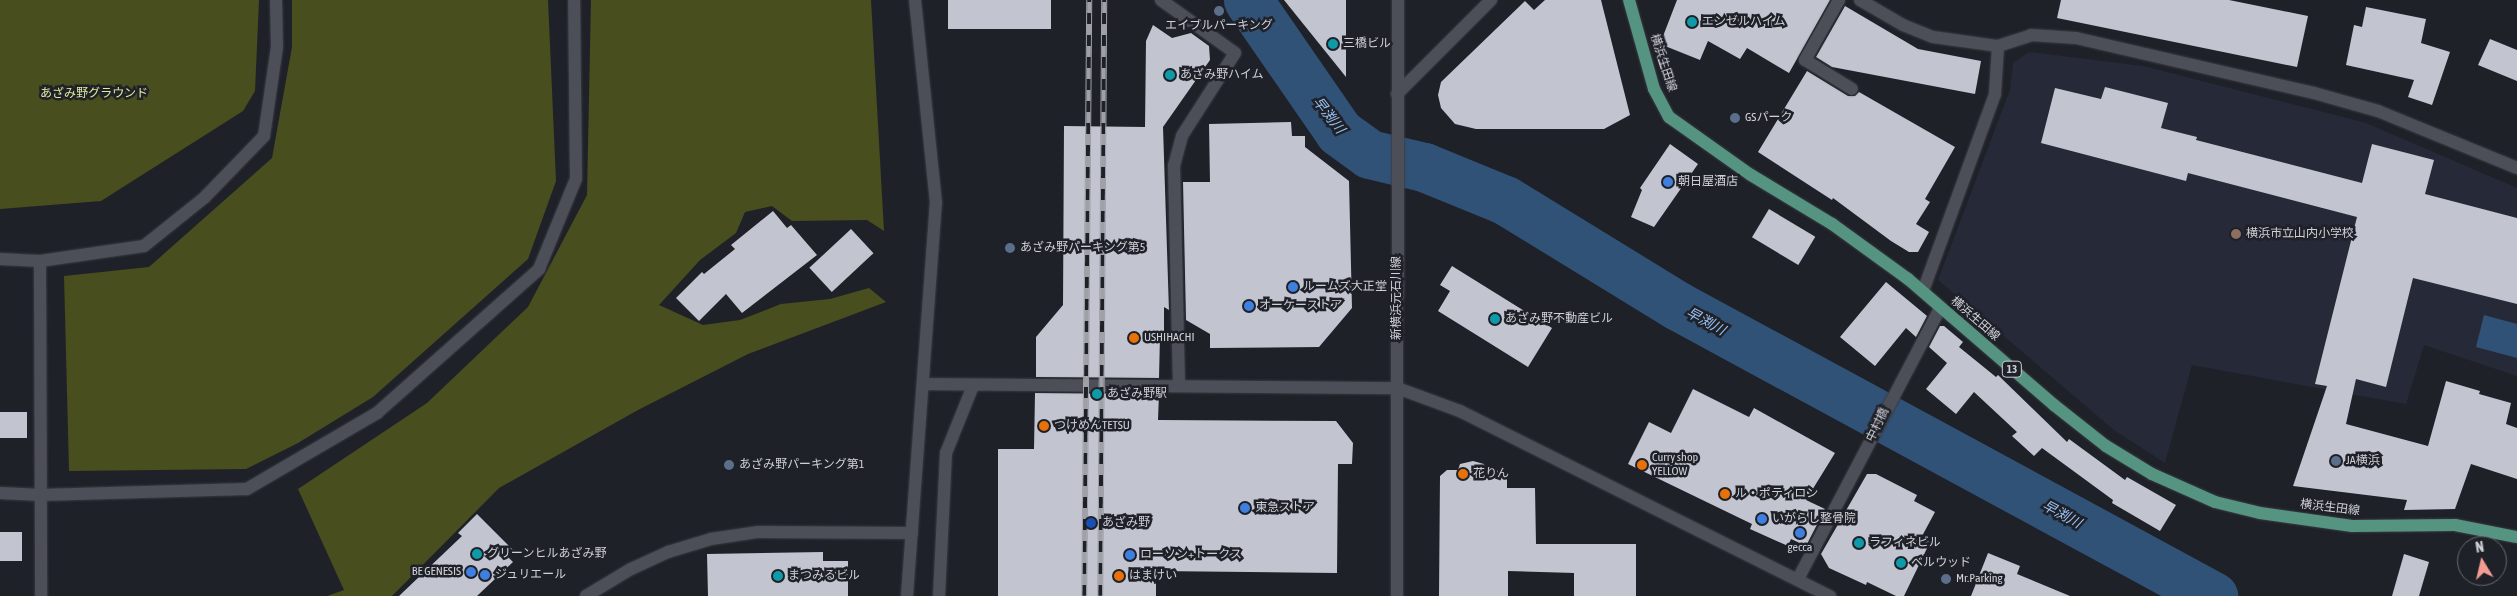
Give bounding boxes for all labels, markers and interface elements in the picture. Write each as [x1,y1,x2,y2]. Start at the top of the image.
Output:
marker: エイブルパーキング [1213,5,1225,17]
place label: エンゼルハイム [1702,15,1786,29]
marker: エンゼルハイム [1686,16,1698,28]
place label: エイブルパーキング [1165,19,1273,33]
street label: 横浜生田線 [1647,32,1679,94]
place label: 三橋ビル [1343,37,1391,51]
marker: 三橋ビル [1327,38,1339,50]
place label: あざみ野ハイム [1180,68,1264,82]
marker: あざみ野ハイム [1164,69,1176,81]
park label: あざみ野グラウンド [40,87,148,101]
water label: 早渕川 [1309,93,1349,137]
place label: GSパーク [1745,111,1792,125]
marker: GSパーク [1729,112,1741,124]
place label: 朝日屋酒店 [1678,175,1738,189]
marker: 朝日屋酒店 [1662,176,1674,188]
place label: 横浜市立山内小学校 [2246,227,2354,241]
marker: 横浜市立山内小学校 [2230,228,2242,240]
place label: あざみ野パーキング第5 [1020,241,1146,255]
marker: あざみ野パーキング第5 [1004,242,1016,254]
street label: 新横浜元石川線 [1390,256,1404,340]
place label: ルームズ大正堂 [1303,280,1387,294]
marker: ルームズ大正堂 [1287,281,1299,293]
street label: 横浜生田線 [1948,294,2002,344]
place label: オーケーストア [1259,299,1343,313]
marker: オーケーストア [1243,300,1255,312]
water label: 早渕川 [1684,304,1728,338]
place label: あざみ野不動産ビル [1505,312,1613,326]
marker: あざみ野不動産ビル [1489,313,1501,325]
place label: USHIHACHI [1144,331,1194,345]
marker: USHIHACHI [1128,332,1140,344]
road number: 13 [2001,360,2023,378]
place label: あざみ野駅 [1107,387,1167,401]
marker: あざみ野駅 [1091,388,1103,400]
street label: 中村橋 [1864,406,1892,444]
place label: つけめんTETSU [1054,419,1130,433]
marker: つけめんTETSU [1038,420,1050,432]
place label: Curry shop YELLOW [1652,451,1698,479]
place label: JA横浜 [2346,454,2380,468]
marker: JA横浜 [2330,455,2342,467]
place label: あざみ野パーキング第1 [739,458,865,472]
marker: あざみ野パーキング第1 [723,459,735,471]
marker: Curry shop YELLOW [1636,459,1648,471]
place label: 花りん [1473,467,1509,481]
marker: 花りん [1457,468,1469,480]
place label: ル・ポティロン [1735,487,1819,501]
marker: ル・ポティロン [1719,488,1731,500]
water label: 早渕川 [2040,497,2084,531]
street label: 横浜生田線 [2299,497,2361,519]
place label: 東急ストア [1255,501,1315,515]
marker: 東急ストア [1239,502,1251,514]
place label: いがらし整骨院 [1772,512,1856,526]
marker: いがらし整骨院 [1756,513,1768,525]
marker: あざみ野 [1084,516,1098,530]
place label: あざみ野 [1102,516,1150,530]
marker: gecca [1794,527,1806,539]
place label: ラフィネビル [1869,536,1941,550]
north arrow [2457,536,2507,586]
marker: ラフィネビル [1853,537,1865,549]
text: N [2474,539,2485,556]
place label: gecca [1788,541,1812,555]
place label: グリーンヒルあざみ野 [487,547,607,561]
marker: グリーンヒルあざみ野 [471,548,483,560]
place label: ローソン+トークス [1140,548,1242,562]
marker: ローソン+トークス [1124,549,1136,561]
place label: ベルウッド [1911,556,1971,570]
marker: ベルウッド [1895,557,1907,569]
place label: BE GENESIS [412,565,461,579]
marker: BE GENESIS [465,566,477,578]
place label: ジュリエール [495,568,567,582]
marker: ジュリエール [479,569,491,581]
place label: まつみるビル [788,569,860,583]
place label: はまけい [1129,569,1177,583]
marker: まつみるビル [772,570,784,582]
marker: はまけい [1113,570,1125,582]
place label: Mr.Parking [1956,572,2003,586]
marker: Mr.Parking [1940,573,1952,585]

